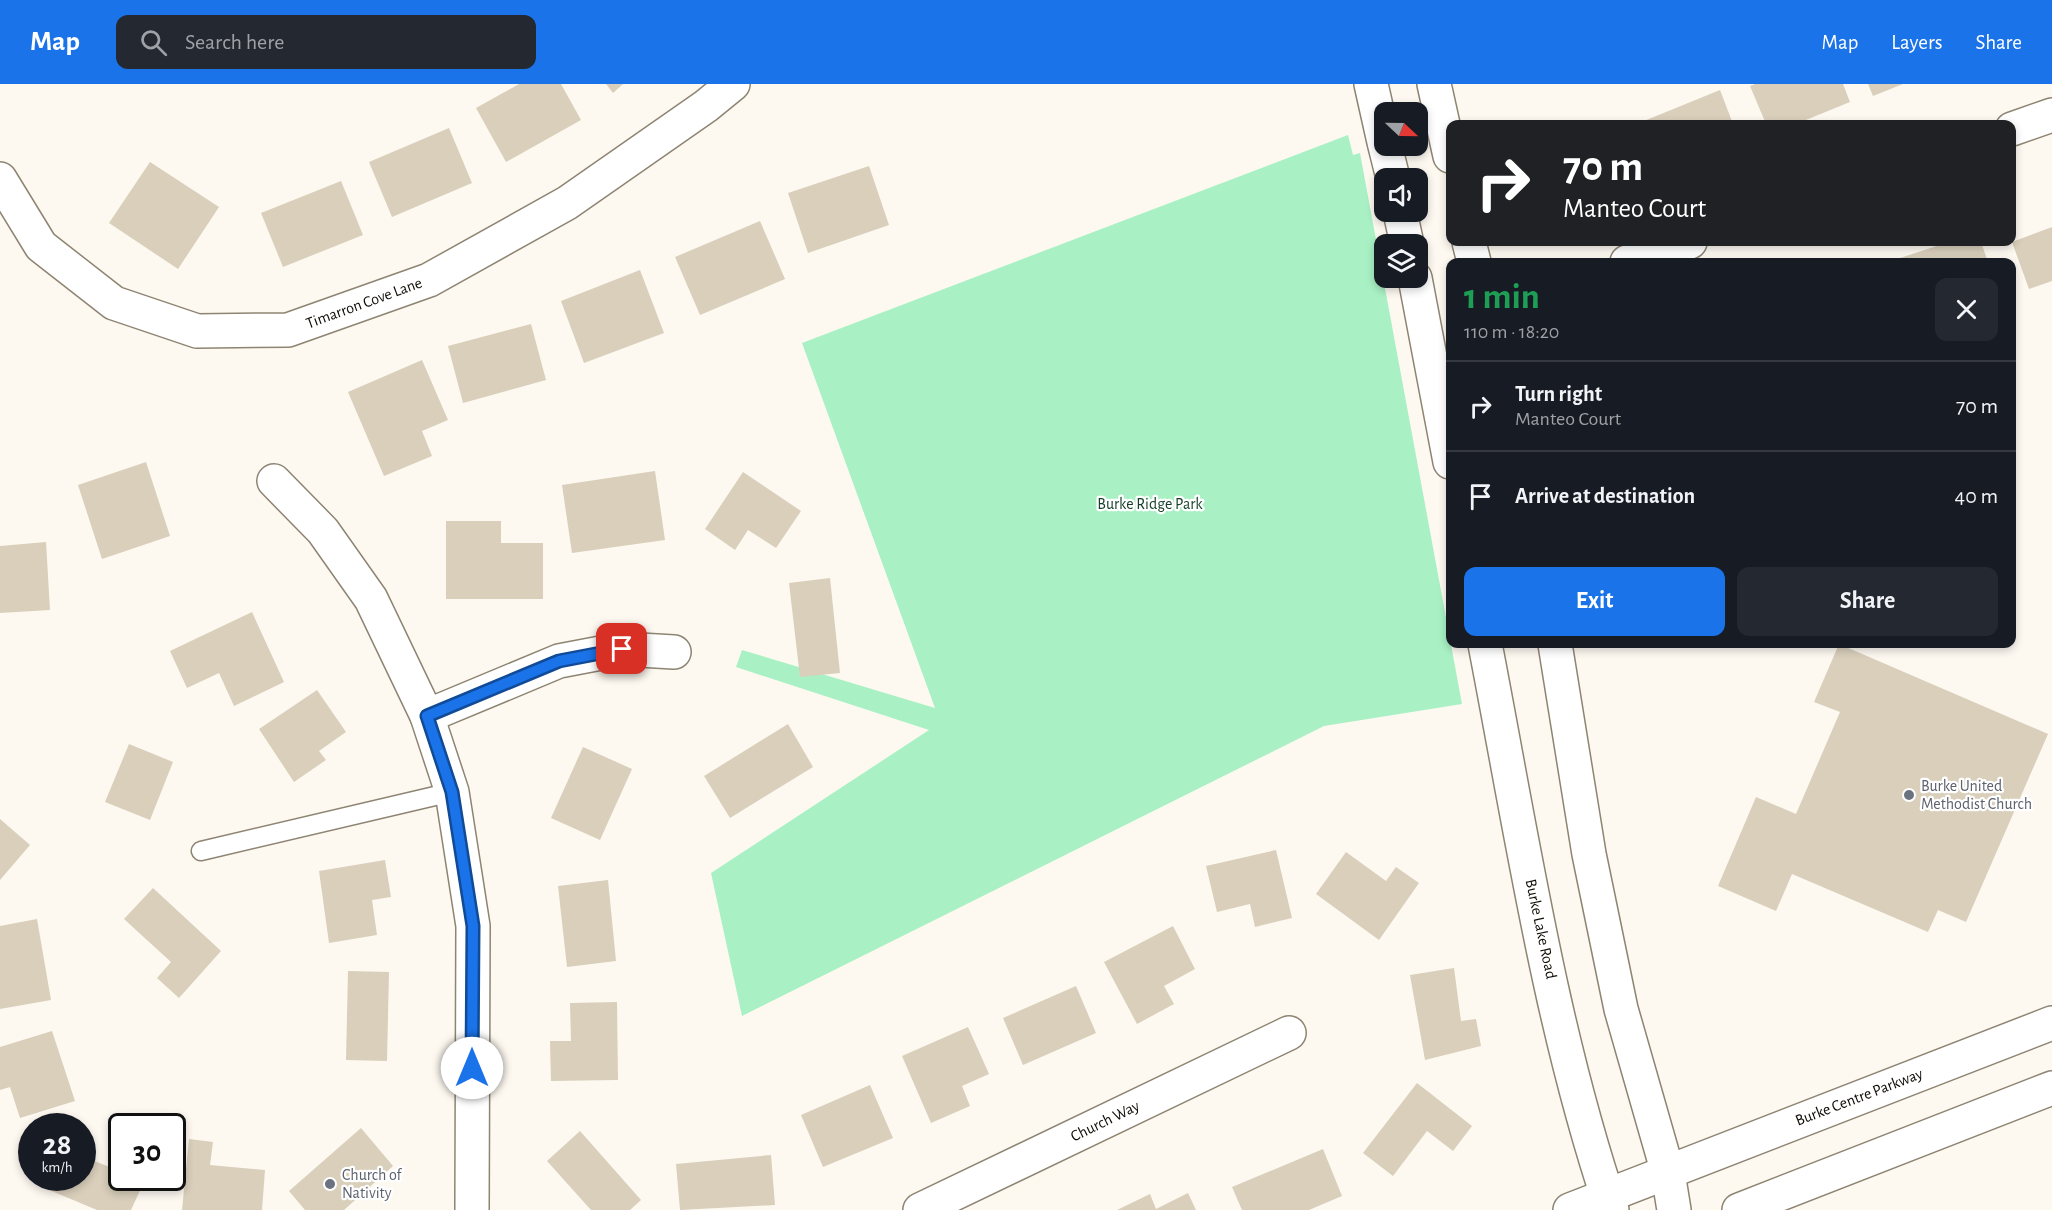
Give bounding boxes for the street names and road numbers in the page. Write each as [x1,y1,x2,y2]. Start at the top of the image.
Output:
street label: Timarron Cove Lane [304,275,424,331]
street label: Burke Lake Road [1523,878,1559,980]
street label: Burke Centre Parkway [1793,1065,1925,1130]
street label: Church Way [1068,1097,1143,1145]

